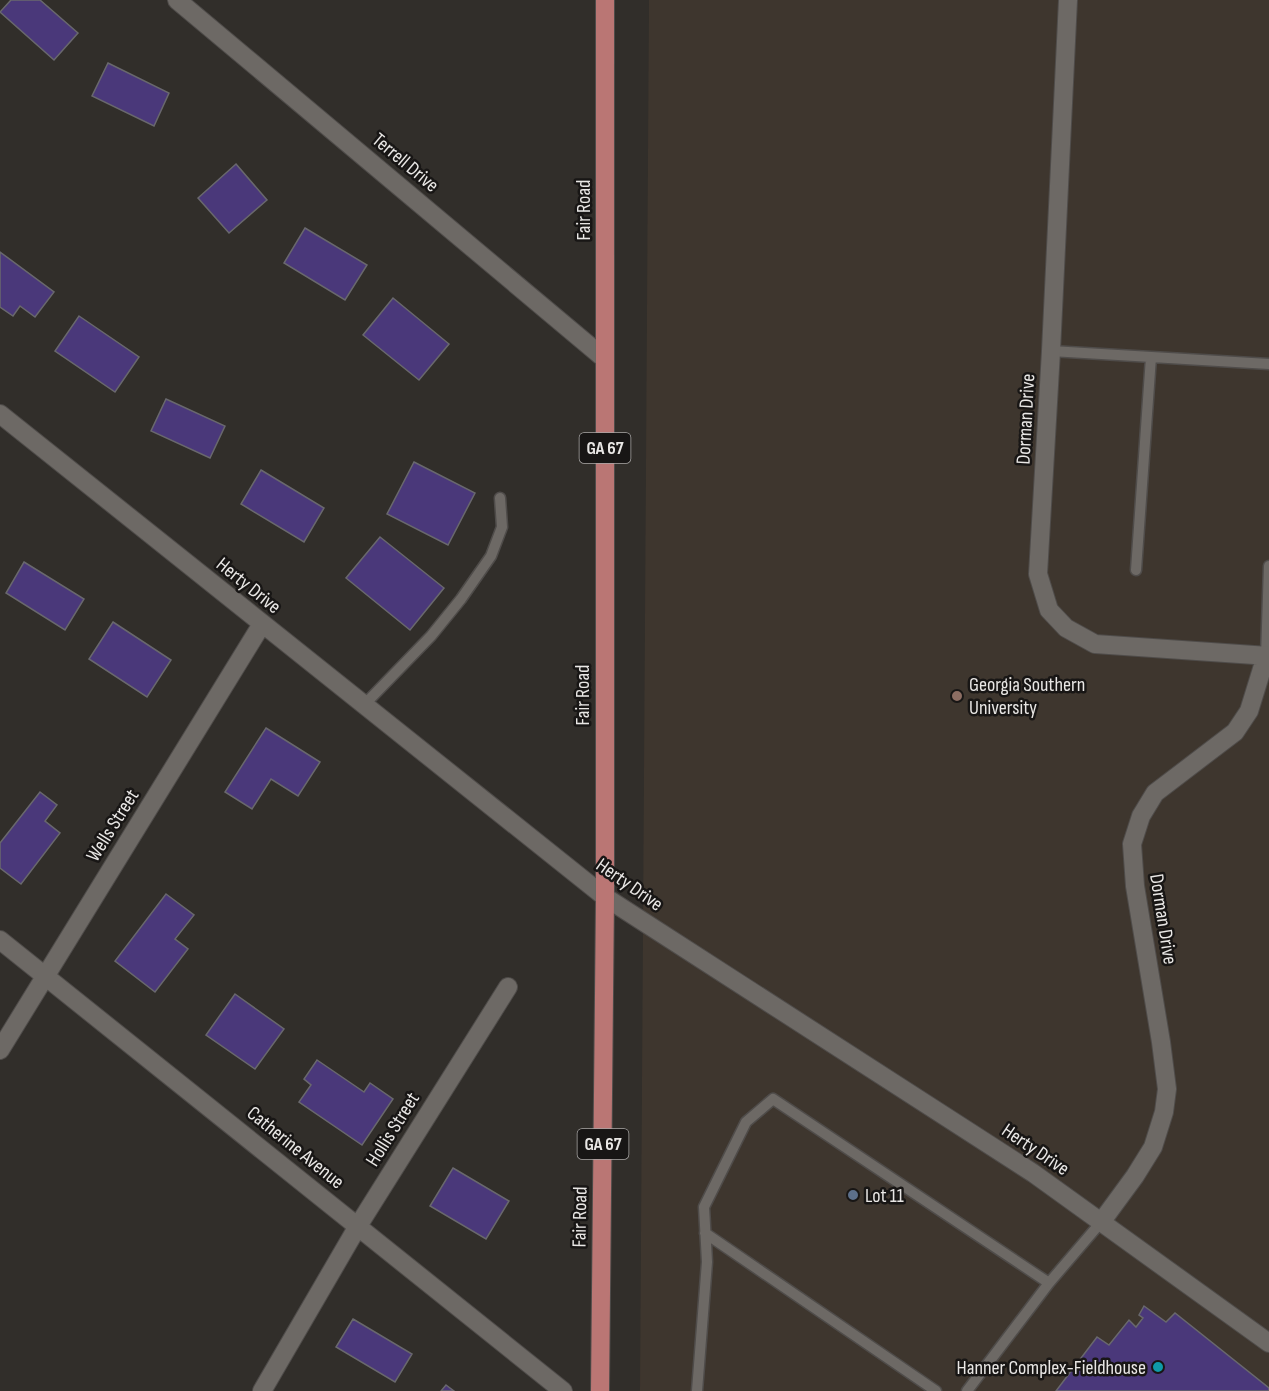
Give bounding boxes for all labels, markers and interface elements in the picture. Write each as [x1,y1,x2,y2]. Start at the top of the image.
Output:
street label: Terrell Drive [367,128,444,198]
street label: Fair Road [572,180,596,240]
street label: Dorman Drive [1012,373,1040,465]
road number: GA 67 [580,433,630,463]
street label: Herty Drive [211,552,286,619]
street label: Fair Road [571,665,595,725]
place label: Georgia Southern University [969,673,1085,720]
marker: Georgia Southern University [950,689,964,703]
street label: Wells Street [81,785,144,866]
street label: Herty Drive [591,853,667,916]
street label: Dorman Drive [1144,872,1182,966]
street label: Hollis Street [361,1088,425,1171]
street label: Catherine Avenue [242,1101,349,1194]
street label: Herty Drive [997,1119,1074,1181]
road number: GA 67 [578,1129,628,1159]
place label: Lot 11 [865,1184,904,1208]
street label: Fair Road [567,1186,593,1248]
marker: Lot 11 [846,1188,860,1202]
place label: Hanner Complex-Fieldhouse [957,1356,1146,1380]
marker: Hanner Complex-Fieldhouse [1151,1360,1165,1374]

